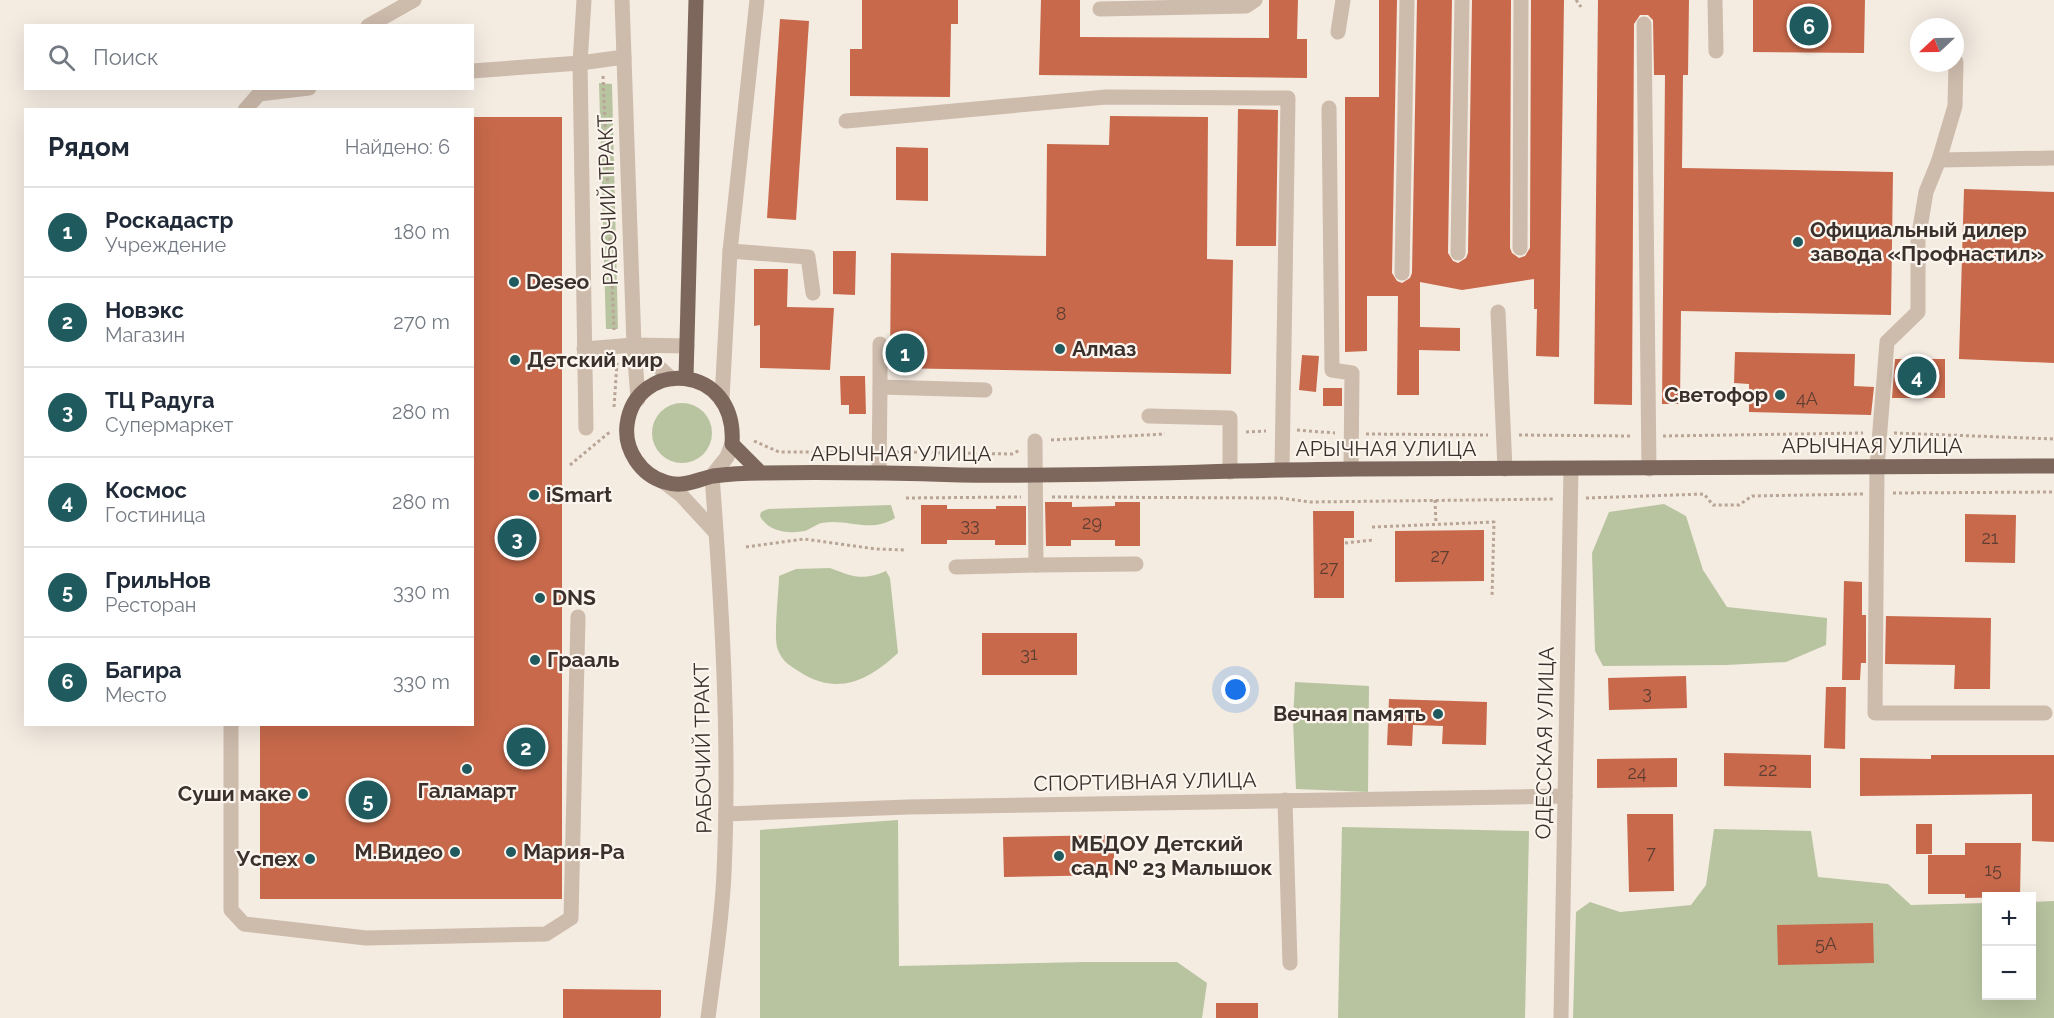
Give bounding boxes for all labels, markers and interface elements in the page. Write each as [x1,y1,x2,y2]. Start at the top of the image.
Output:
pin: 6 [1790,3,1828,48]
north arrow [1910,18,1964,72]
search box [24,24,474,90]
icon: search [45,41,78,74]
text: Поиск [93,44,158,70]
street label: РАБОЧИЙ ТРАКТ [592,114,623,286]
text: Рядом [48,132,130,162]
text: Найдено: 6 [345,135,450,159]
text: Роскадастр [105,207,233,233]
place label: Официальный дилер завода «Профнастил» [1810,217,2044,266]
text: 1 [63,220,72,244]
text: 180 m [394,220,450,244]
text: Учреждение [105,233,226,257]
marker: Официальный дилер завода «Профнастил» [1791,235,1805,249]
place label: Deseo [526,269,590,294]
marker: Deseo [507,275,521,289]
text: Новэкс [105,297,184,323]
house number: 8 [1056,303,1066,324]
text: 2 [62,310,73,334]
text: 270 m [393,310,450,334]
text: Магазин [105,323,185,347]
pin: 1 [886,330,924,376]
place label: Алмаз [1072,336,1136,361]
marker: Алмаз [1053,342,1067,356]
place label: Детский мир [527,347,663,372]
marker: Детский мир [508,353,522,367]
pin: 4 [1898,354,1936,398]
place label: Светофор [1664,382,1768,407]
text: ТЦ Радуга [105,387,215,413]
marker: Светофор [1773,388,1787,402]
house number: 4А [1796,388,1818,409]
text: 3 [62,400,73,424]
text: 280 m [392,400,450,424]
text: Супермаркет [105,413,233,437]
street label: АРЫЧНАЯ УЛИЦА [1782,433,1962,458]
street label: АРЫЧНАЯ УЛИЦА [1296,436,1476,461]
street label: АРЫЧНАЯ УЛИЦА [811,441,991,466]
text: Космос [105,477,187,503]
place label: iSmart [546,482,612,507]
marker: iSmart [527,488,541,502]
text: 4 [62,490,73,514]
text: 280 m [392,490,450,514]
text: Гостиница [105,503,206,527]
house number: 29 [1082,512,1102,533]
house number: 33 [960,514,980,535]
pin: 3 [498,516,536,560]
house number: 21 [1981,527,1999,548]
house number: 27 [1430,545,1450,566]
house number: 27 [1319,557,1339,578]
text: ГрильНов [105,567,211,593]
text: 5 [62,580,73,604]
text: 330 m [393,580,450,604]
place label: DNS [552,585,596,610]
marker: DNS [533,591,547,605]
text: Ресторан [105,593,197,617]
house number: 31 [1020,643,1038,664]
street label: ОДЕССКАЯ УЛИЦА [1530,646,1559,840]
place label: Грааль [547,647,619,672]
marker: Грааль [528,653,542,667]
text: Багира [105,657,182,683]
street label: РАБОЧИЙ ТРАКТ [689,662,716,834]
text: 6 [61,670,74,694]
text: 330 m [393,670,450,694]
your location [1221,675,1250,704]
house number: 3 [1642,682,1652,703]
text: Место [105,683,167,707]
place label: Вечная память [1273,701,1426,726]
marker: Вечная память [1431,707,1445,721]
pin: 2 [506,724,546,770]
house number: 22 [1759,759,1777,780]
marker: Галамарт [460,762,474,776]
house number: 24 [1627,762,1647,783]
street label: СПОРТИВНАЯ УЛИЦА [1033,767,1257,796]
pin: 5 [348,778,388,822]
place label: Галамарт [417,778,517,803]
place label: Суши маке [178,781,291,806]
marker: Суши маке [296,787,310,801]
place label: МБДОУ Детский сад № 23 Малышок [1071,831,1272,880]
place label: М.Видео [354,839,443,864]
place label: Мария-Ра [523,839,625,864]
house number: 7 [1646,842,1656,863]
marker: М.Видео [448,845,462,859]
marker: Мария-Ра [504,845,518,859]
place label: Успех [236,846,299,871]
marker: МБДОУ Детский сад № 23 Малышок [1052,849,1066,863]
marker: Успех [303,852,317,866]
house number: 15 [1984,859,2002,880]
map controls [1982,892,2036,1000]
button: + [1982,892,2036,946]
house number: 5А [1815,933,1837,954]
button: − [1982,946,2036,1000]

